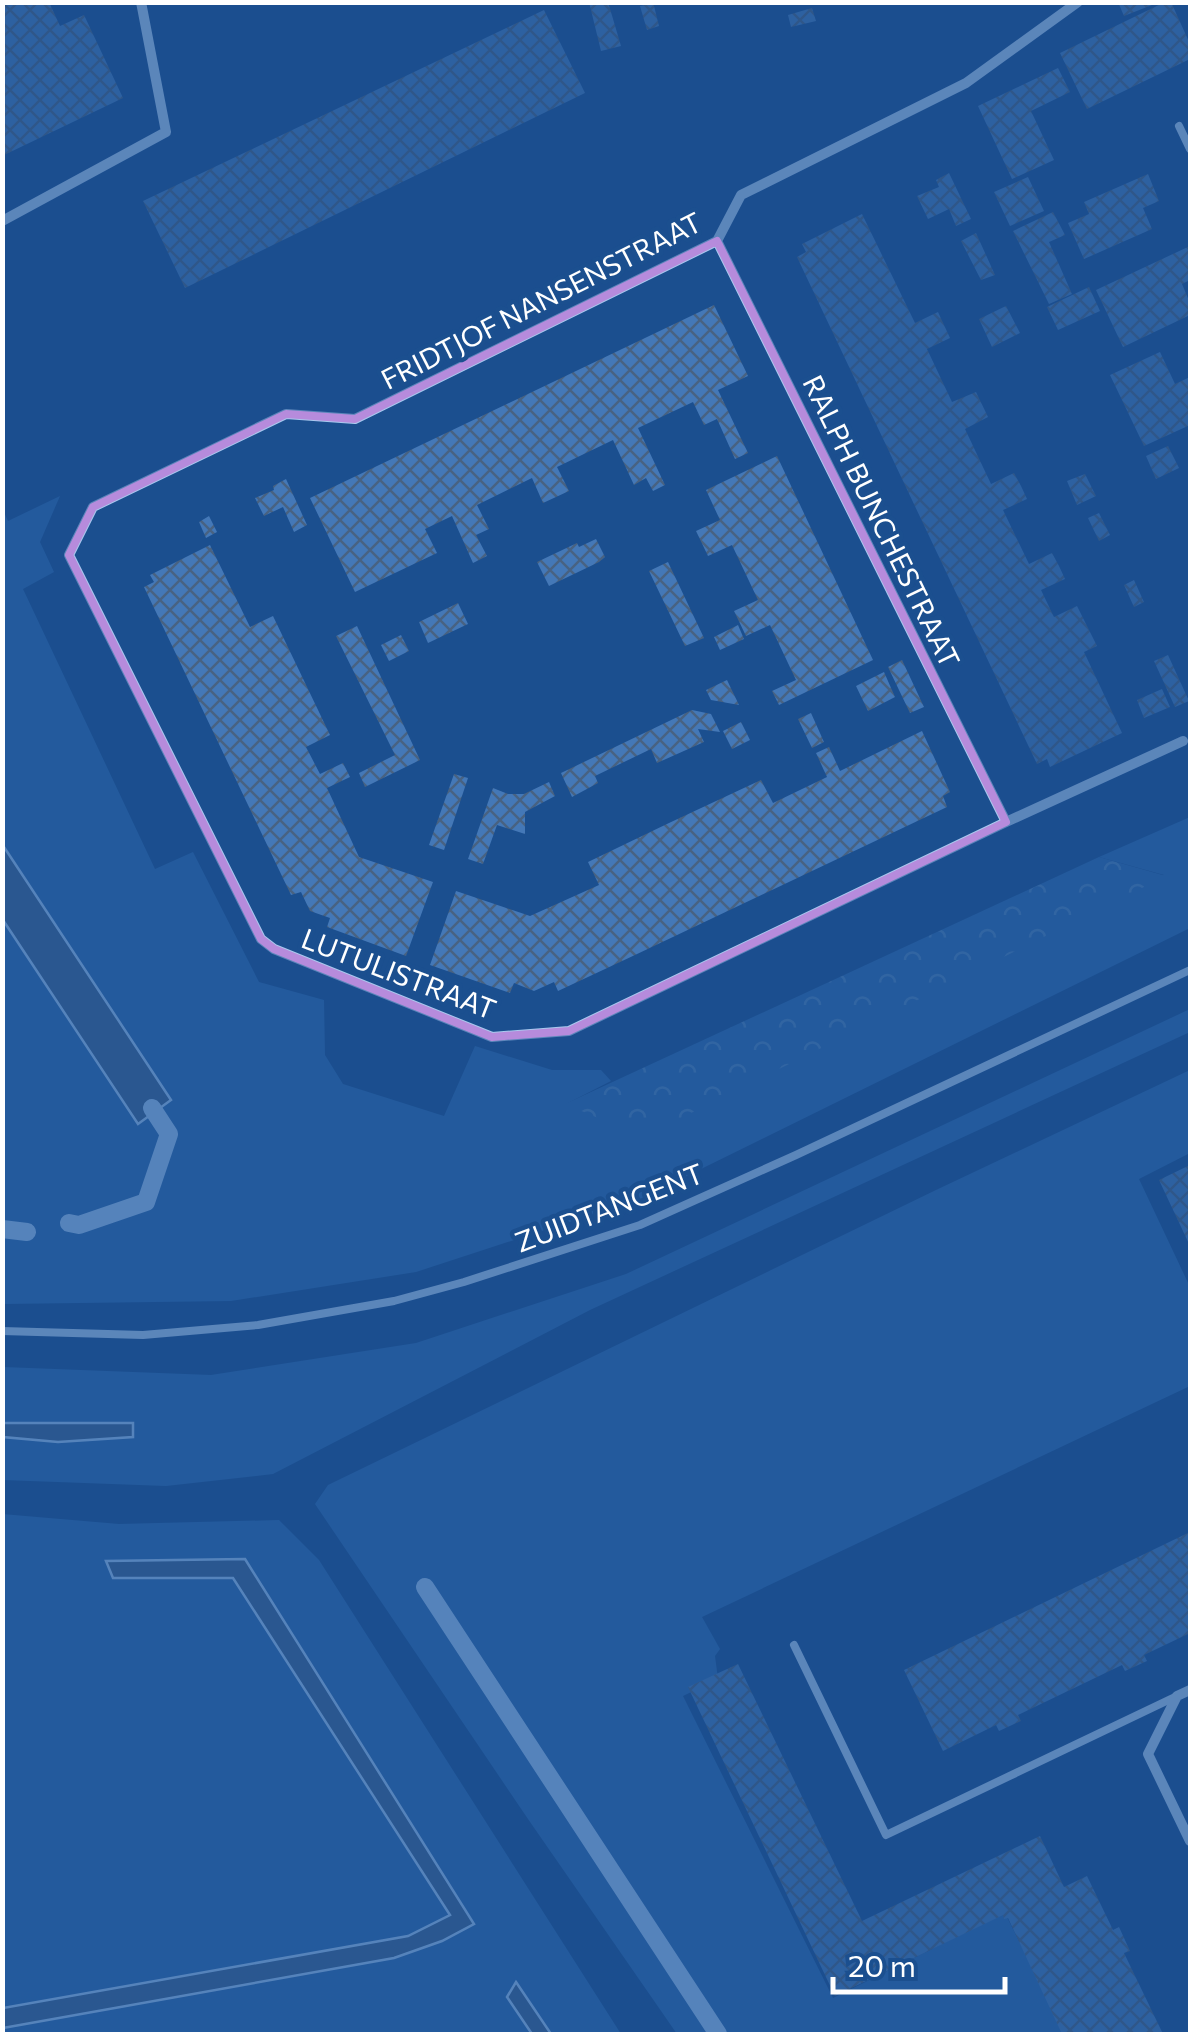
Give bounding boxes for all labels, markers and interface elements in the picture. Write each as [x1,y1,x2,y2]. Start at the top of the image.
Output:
street label: FRIDTJOF NANSENSTRAAT [375,204,707,396]
street label: RALPH BUNCHESTRAAT [796,369,968,673]
street label: LUTULISTRAAT [297,920,501,1026]
street label: ZUIDTANGENT [510,1155,708,1259]
scale bar [833,1932,1006,1994]
text: 20 m [848,1946,916,1983]

